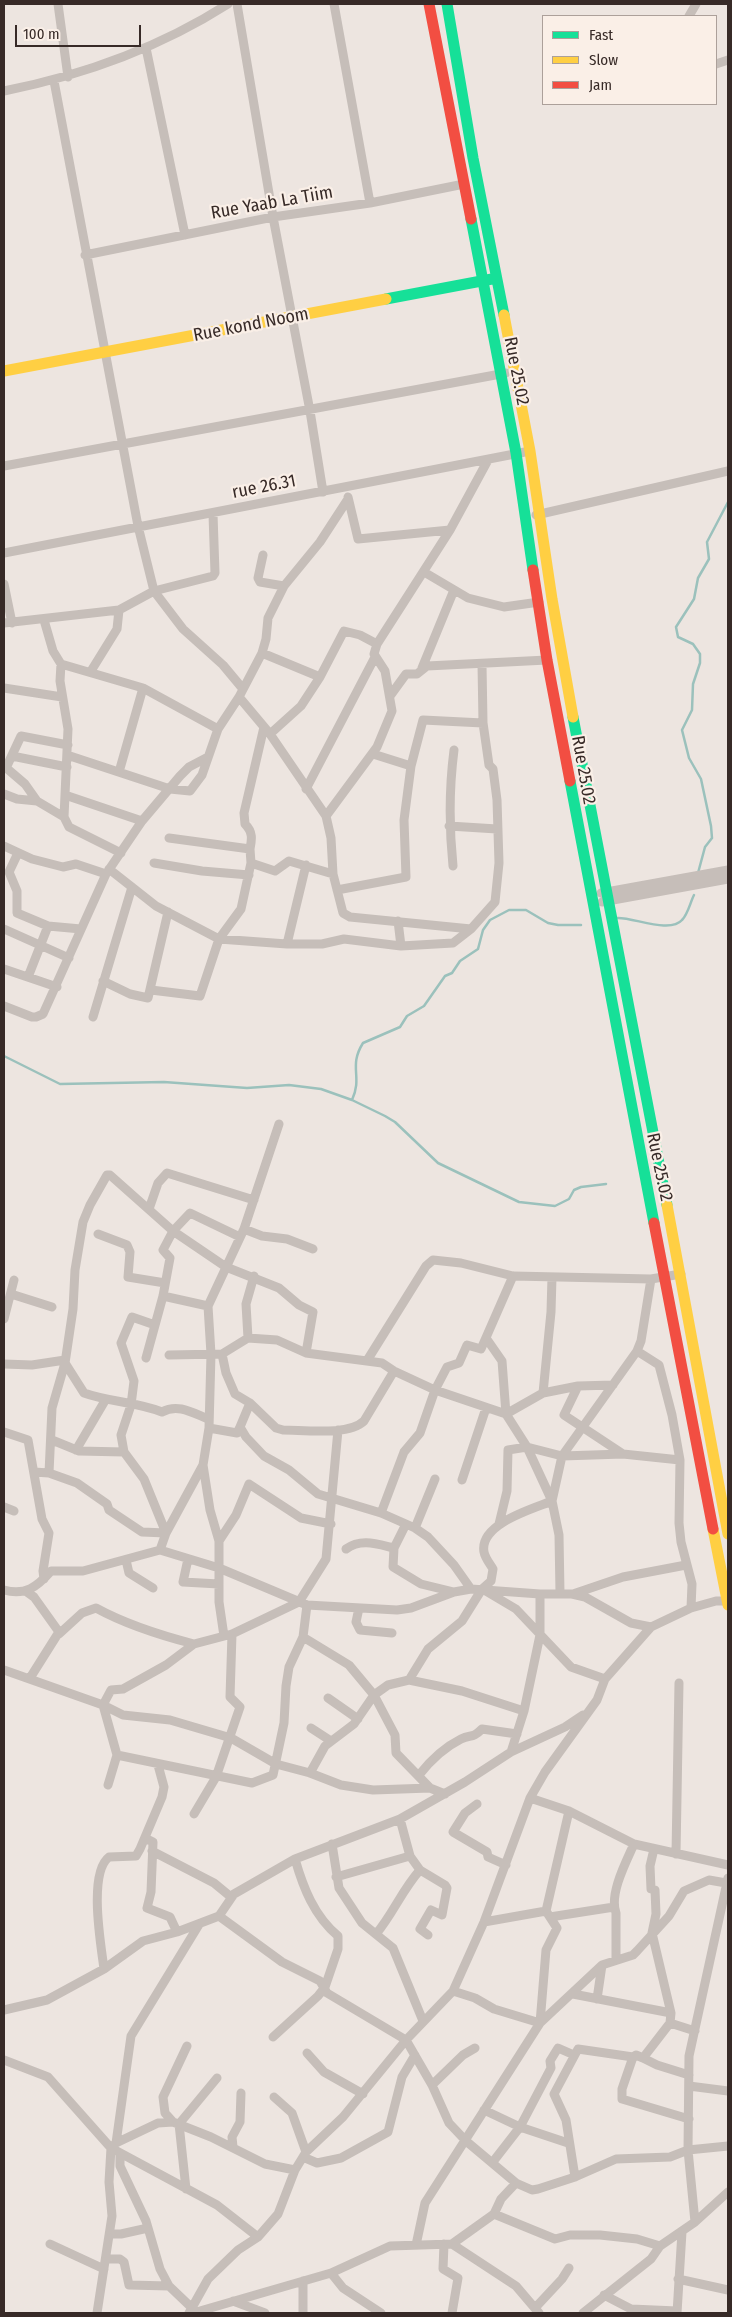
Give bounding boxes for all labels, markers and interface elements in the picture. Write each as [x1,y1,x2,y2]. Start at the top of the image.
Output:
scale bar [18,15,144,47]
legend [542,15,717,105]
text: 100 m [23,25,60,43]
text: Fast [589,26,613,44]
text: Slow [589,51,618,69]
text: Jam [589,76,612,94]
street label: Rue Yaab La Tiim [209,182,335,224]
street label: Rue kond Noom [191,303,311,347]
street label: Rue 25.02 [499,335,533,407]
street label: rue 26.31 [230,470,298,504]
street label: Rue 25.02 [566,734,600,806]
street label: Rue 25.02 [641,1131,677,1203]

